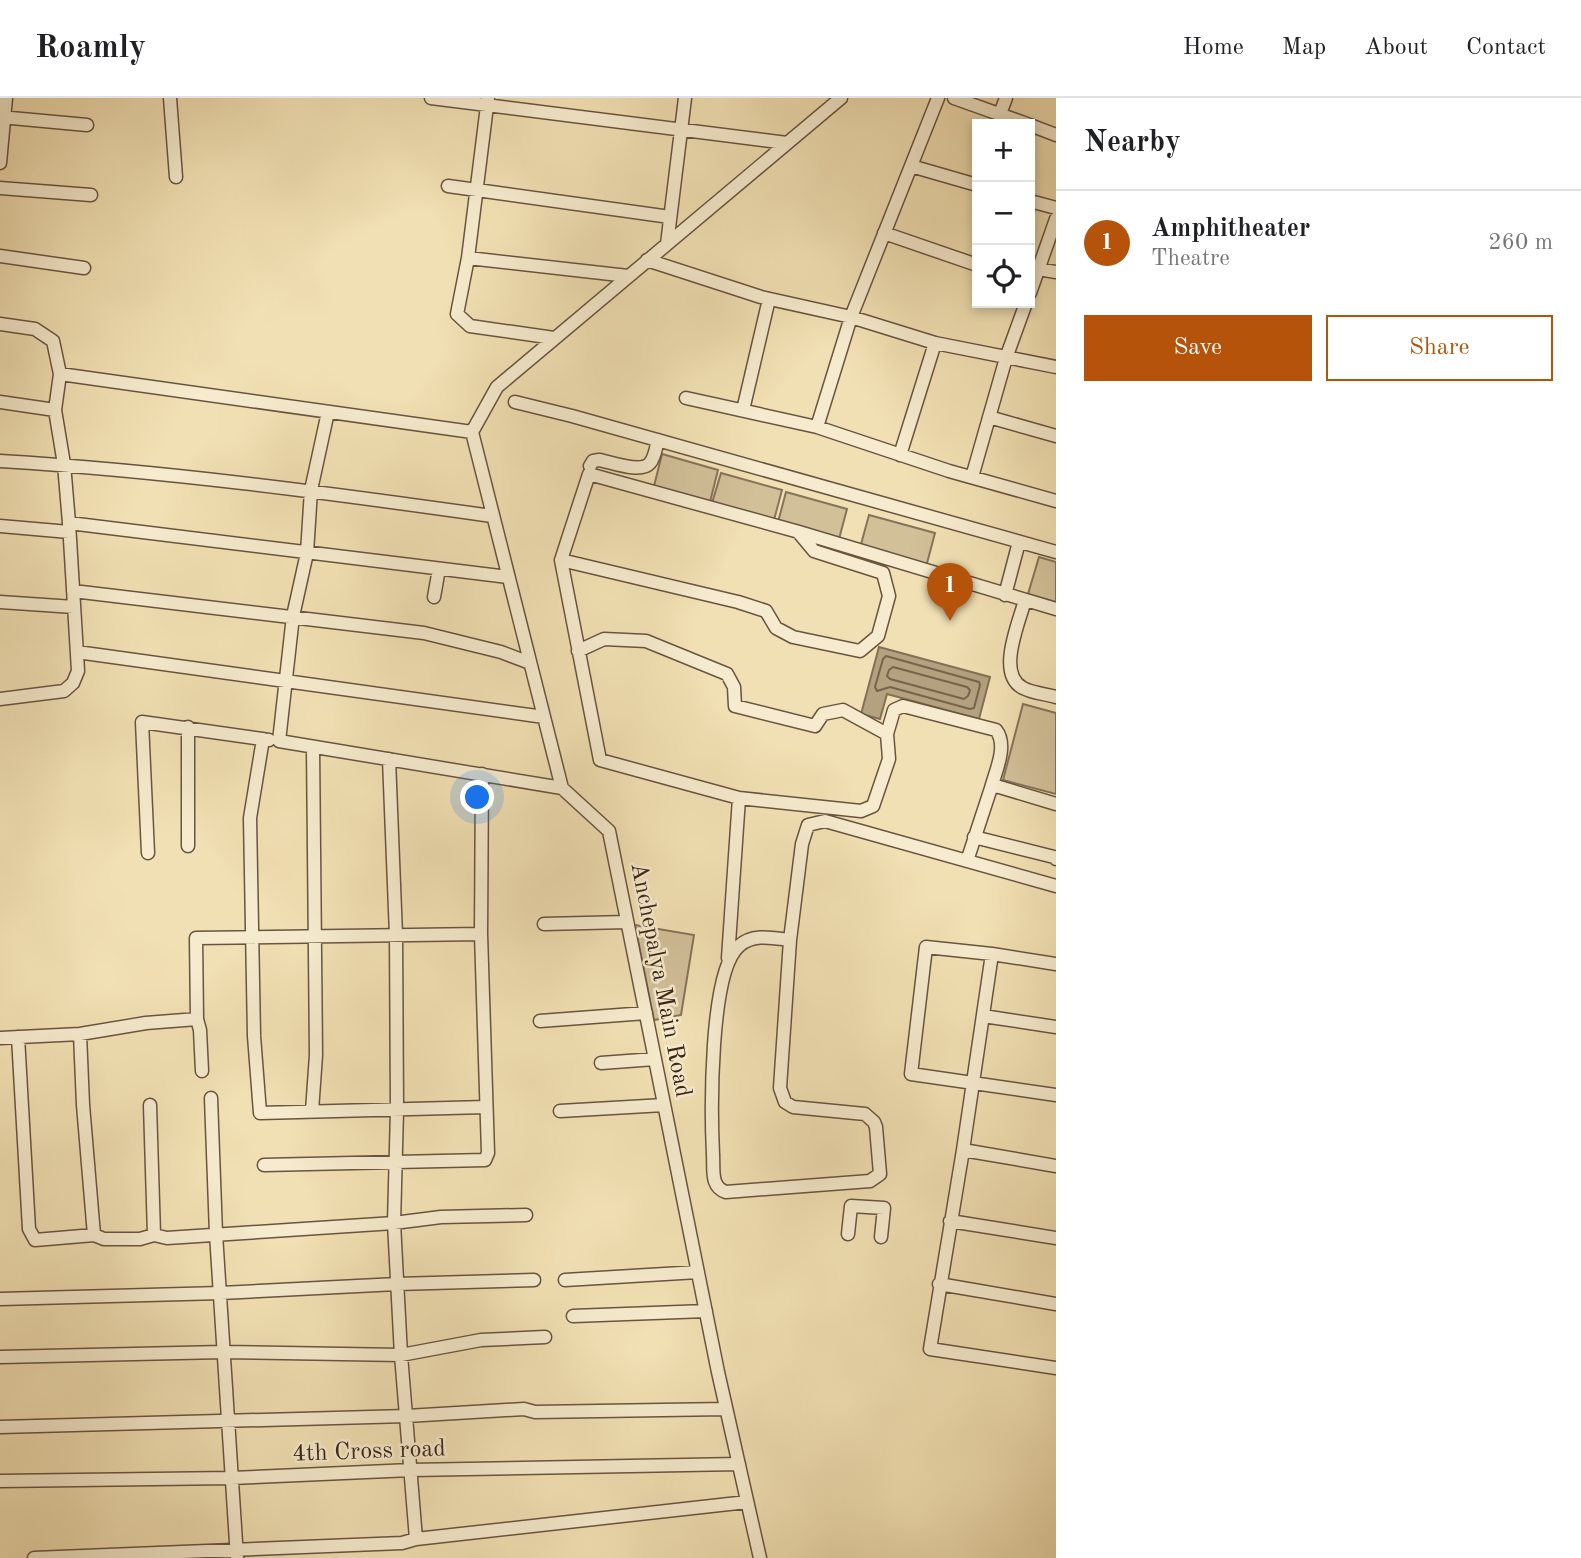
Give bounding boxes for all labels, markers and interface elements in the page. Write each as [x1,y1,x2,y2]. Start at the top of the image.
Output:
text: Roamly [35,32,146,65]
text: Home [1183,36,1244,60]
text: Map [1282,36,1326,60]
text: About [1364,36,1428,60]
text: Contact [1466,36,1546,60]
map controls [972,119,1035,308]
button: + [972,119,1035,182]
text: Nearby [1084,128,1181,158]
button: − [972,182,1035,245]
text: Amphitheater [1151,216,1310,242]
text: 1 [1100,231,1114,254]
text: 260 m [1488,231,1553,254]
button: locate [972,245,1035,308]
text: Theatre [1151,247,1230,270]
button: Save [1084,315,1312,381]
button: Share [1326,315,1553,381]
pin: 1 [927,563,973,621]
your location [460,780,494,814]
street label: Anchepalya Main Road [625,861,695,1099]
street label: 4th Cross road [292,1437,446,1467]

